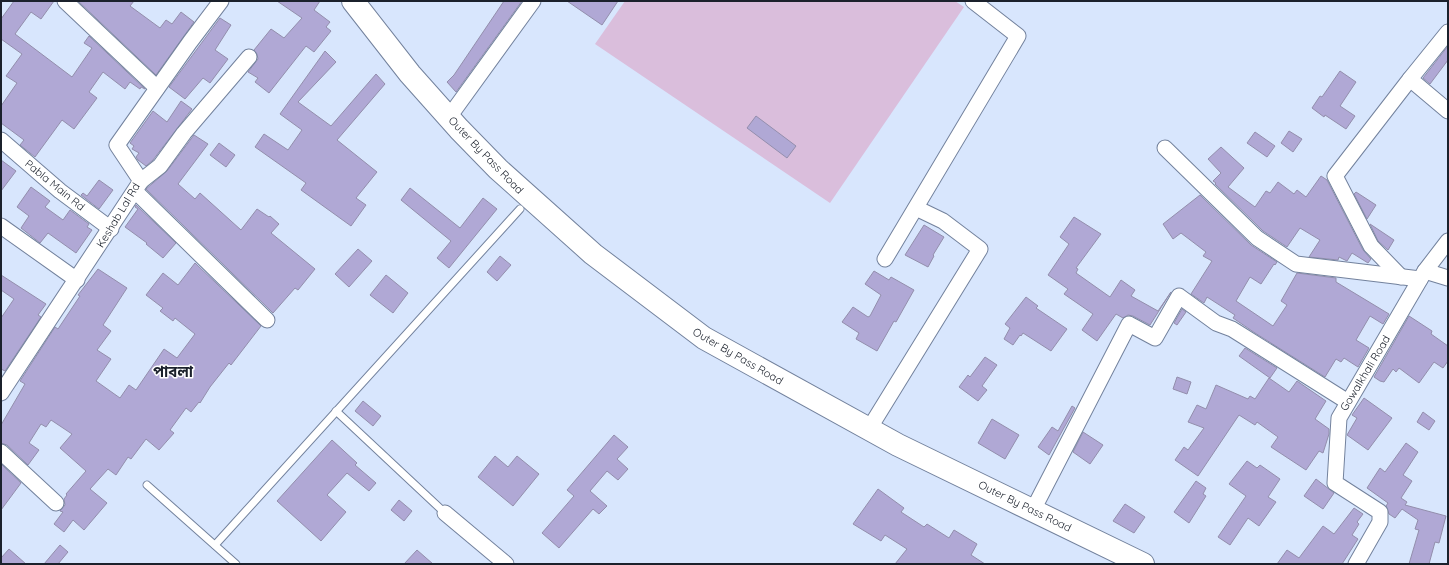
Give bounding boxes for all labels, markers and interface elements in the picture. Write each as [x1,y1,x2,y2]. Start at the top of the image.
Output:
street label: Outer By Pass Road [446,113,526,197]
street label: Pabla Main Rd [22,156,88,214]
street label: Keshab Lal Rd [93,180,143,250]
street label: Outer By Pass Road [690,324,786,388]
street label: Gowalkhali Road [1337,333,1393,413]
district label: পাবলা [153,362,194,381]
street label: Outer By Pass Road [976,477,1074,535]

